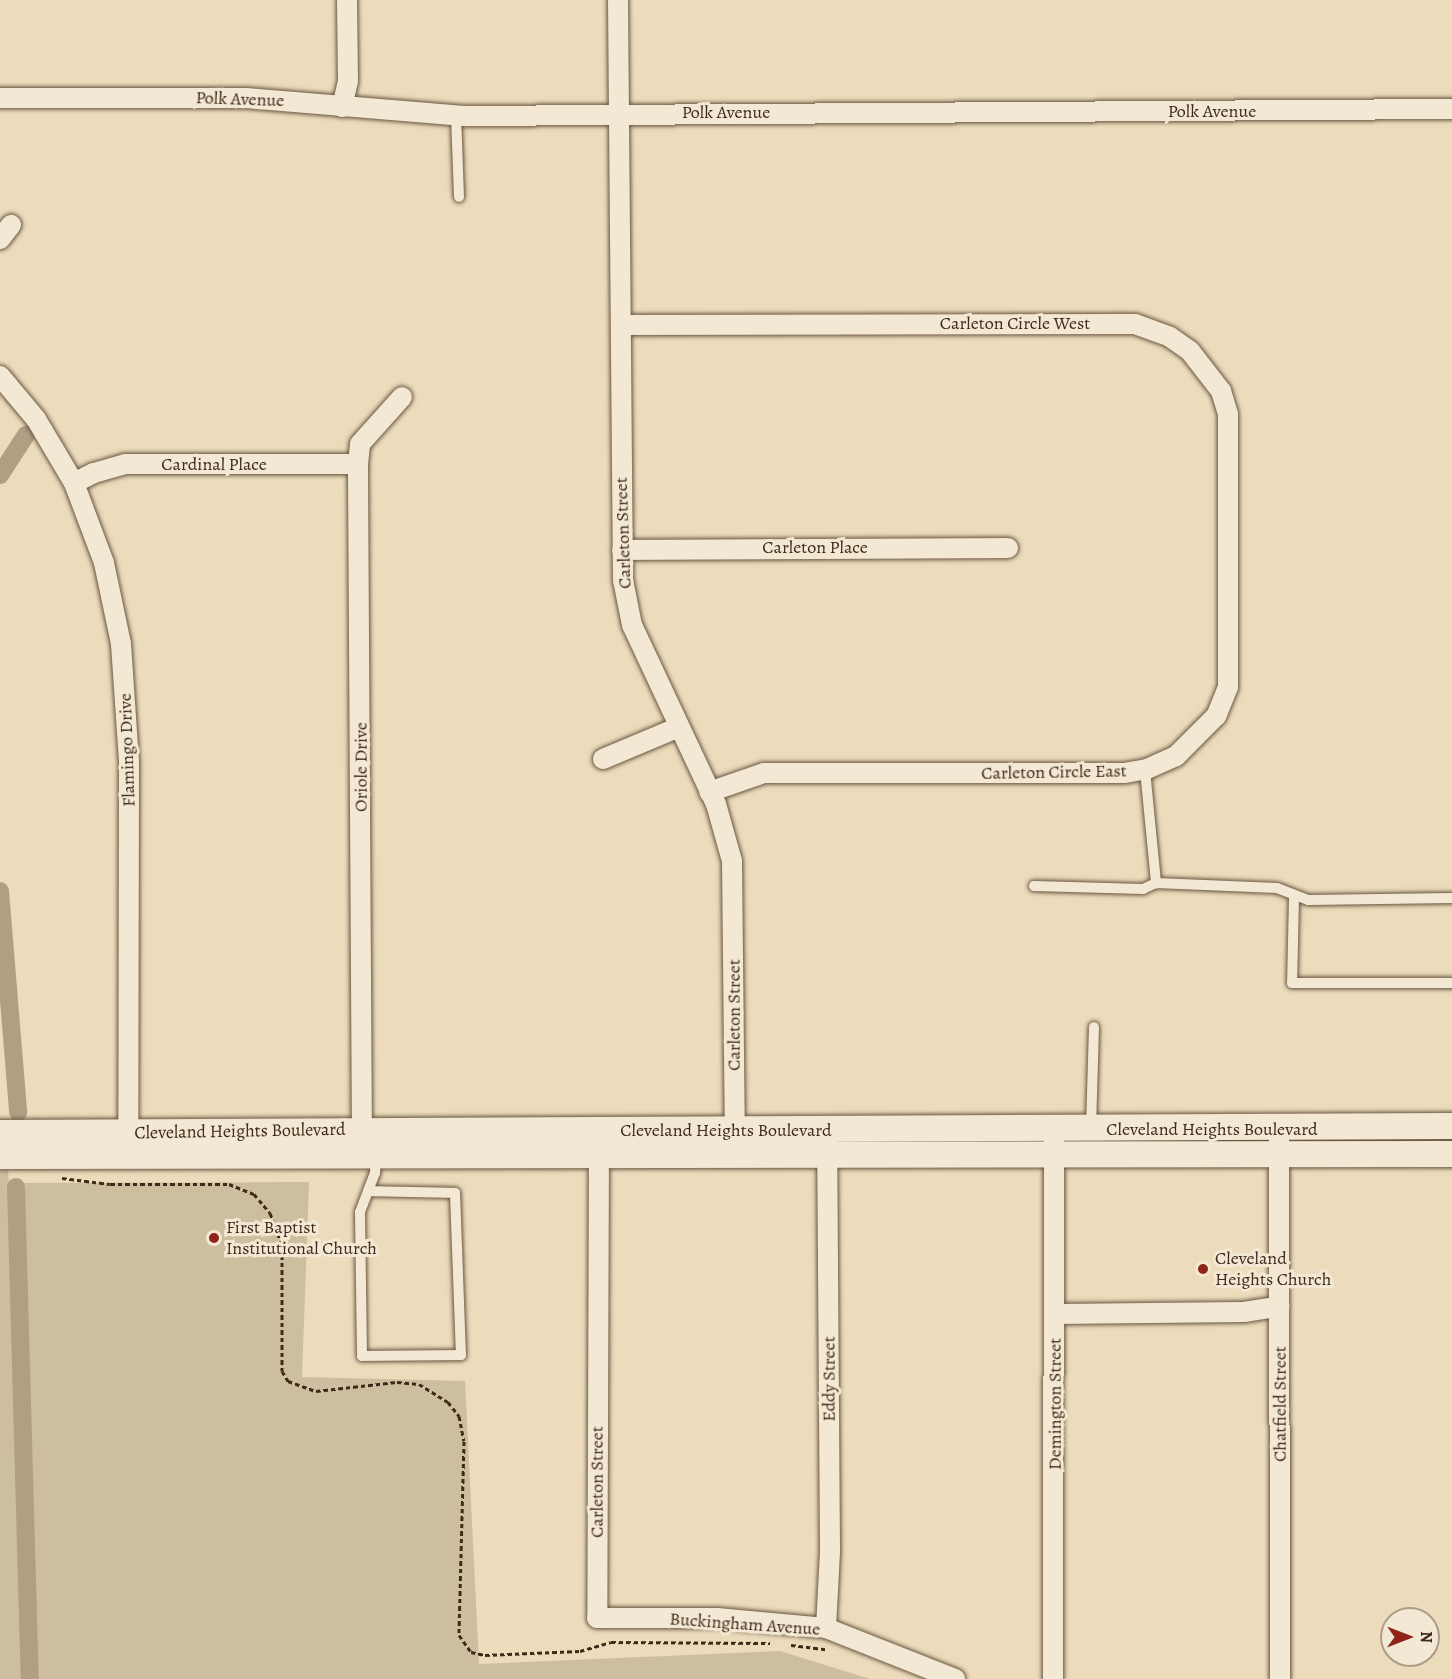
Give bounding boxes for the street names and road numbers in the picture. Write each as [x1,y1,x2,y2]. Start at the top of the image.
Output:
street label: Polk Avenue [195,87,285,111]
street label: Polk Avenue [1168,100,1256,122]
street label: Polk Avenue [682,101,770,123]
street label: Carleton Circle West [940,312,1090,334]
street label: Cardinal Place [161,453,267,475]
street label: Carleton Street [610,477,636,589]
street label: Carleton Place [762,536,868,558]
street label: Flamingo Drive [114,693,140,807]
street label: Oriole Drive [350,722,372,812]
street label: Carleton Circle East [981,760,1127,784]
street label: Carleton Street [723,959,745,1071]
street label: Cleveland Heights Boulevard [134,1118,346,1144]
street label: Cleveland Heights Boulevard [1106,1118,1318,1140]
street label: Cleveland Heights Boulevard [620,1119,832,1141]
street label: Eddy Street [818,1336,840,1422]
street label: Demington Street [1044,1338,1066,1470]
street label: Chatfield Street [1269,1346,1291,1462]
street label: Carleton Street [586,1426,608,1538]
street label: Buckingham Avenue [669,1608,821,1640]

